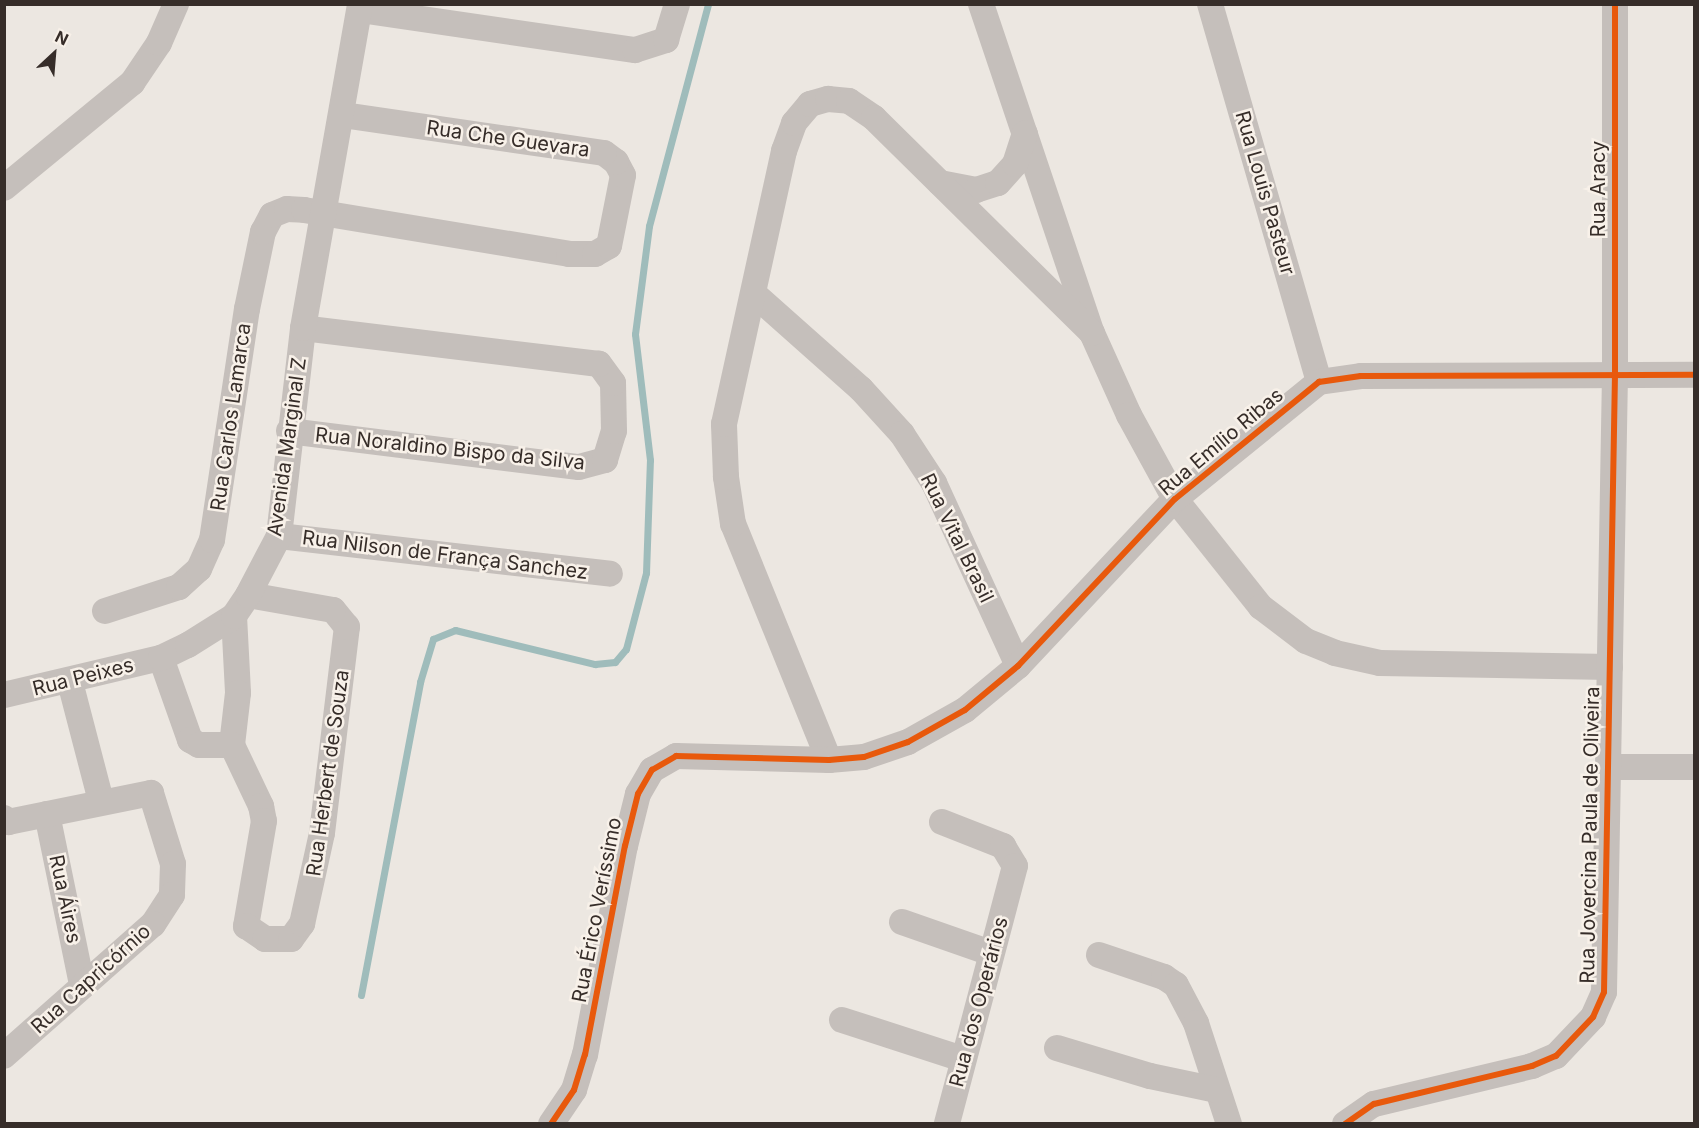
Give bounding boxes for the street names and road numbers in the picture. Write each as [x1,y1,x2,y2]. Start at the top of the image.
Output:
street label: Rua Louis Pasteur [1230,108,1300,278]
street label: Rua Che Guevara [425,116,591,162]
street label: Rua Aracy [1586,141,1610,237]
street label: Rua Carlos Lamarca [206,321,256,513]
street label: Avenida Marginal Z [263,356,311,538]
street label: Rua Emílio Ribas [1154,383,1288,501]
street label: Rua Noraldino Bispo da Silva [314,423,586,475]
street label: Rua Vital Brasil [915,470,999,606]
street label: Rua Nilson de França Sanchez [301,526,589,584]
street label: Rua Peixes [30,653,136,701]
street label: Rua Herbert de Souza [302,668,354,878]
street label: Rua Jovercina Paula de Oliveira [1575,686,1605,984]
street label: Rua Érico Veríssimo [567,815,627,1005]
street label: Rua Áires [44,853,86,945]
street label: Rua dos Operários [945,914,1013,1090]
street label: Rua Capricórnio [26,919,156,1039]

